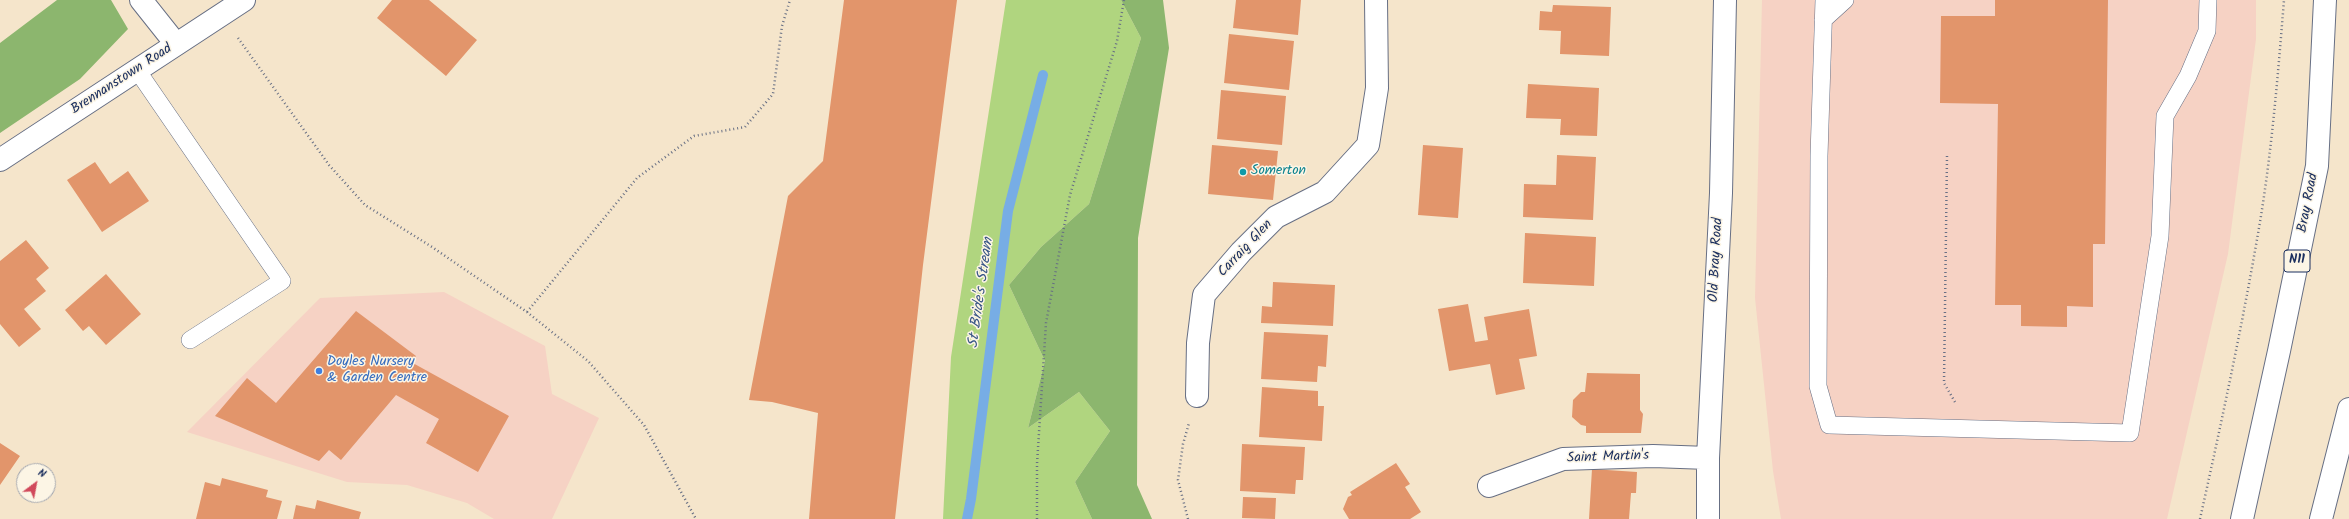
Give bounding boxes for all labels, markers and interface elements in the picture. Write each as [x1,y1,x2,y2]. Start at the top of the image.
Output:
street label: Brennanstown Road [68,41,176,119]
place label: Somerton [1251,164,1306,180]
marker: Somerton [1238,167,1248,177]
street label: Bray Road [2295,172,2323,234]
street label: Carraig Glen [1215,217,1277,281]
street label: Old Bray Road [1706,217,1728,303]
water label: St Bride's Stream [965,237,999,349]
road number: N11 [2284,250,2310,272]
place label: Doyles Nursery & Garden Centre [327,355,427,388]
marker: Doyles Nursery & Garden Centre [314,366,324,376]
street label: Saint Martin's [1567,448,1649,468]
north arrow [16,463,56,503]
text: N [34,464,50,483]

